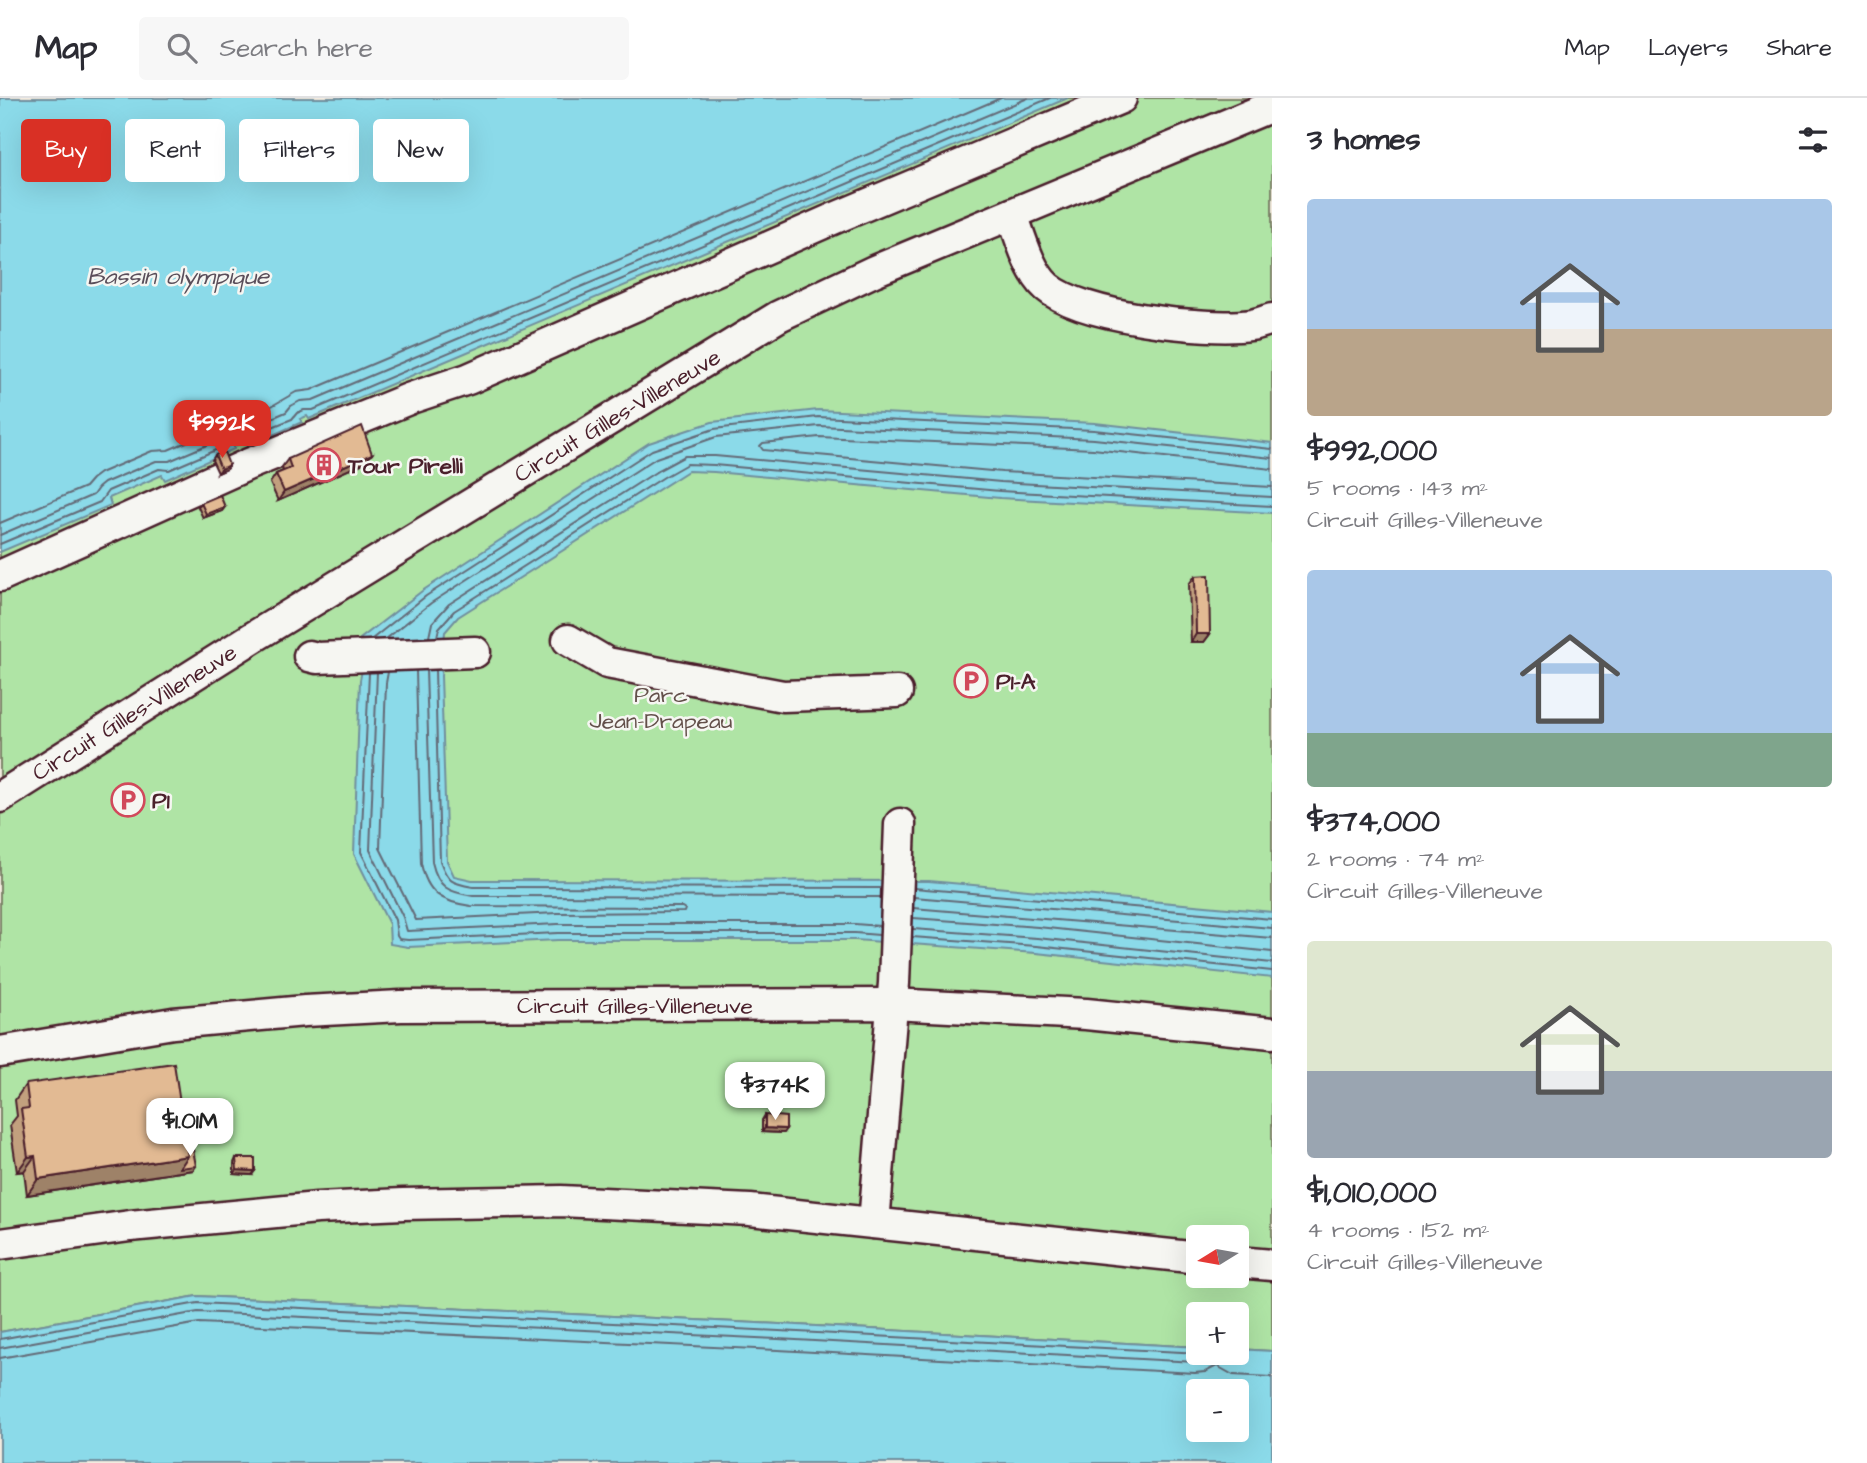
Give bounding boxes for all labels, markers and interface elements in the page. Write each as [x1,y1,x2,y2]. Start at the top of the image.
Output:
search box [139,17,629,80]
text: Map [35,25,97,71]
icon: search [163,29,201,67]
text: Search here [219,30,373,66]
text: Map [1565,31,1610,65]
text: Layers [1648,31,1728,65]
text: Share [1766,31,1832,65]
chip: Buy [21,119,111,182]
chip: Rent [125,119,225,182]
chip: Filters [239,119,359,182]
chip: New [373,119,469,182]
text: 3 homes [1307,119,1421,161]
icon: filters [1794,121,1832,159]
icon: home [1507,245,1633,371]
water label: Bassin olympique [87,260,270,294]
street label: Circuit Gilles-Villeneuve [508,341,727,490]
pin: $992K [173,400,271,460]
text: $992K [189,407,255,439]
text: $992,000 [1307,430,1437,472]
building icon: Tour Pirelli [305,446,343,484]
place label: Tour Pirelli [347,450,463,482]
text: 5 rooms · 143 m² [1307,472,1488,504]
text: Circuit Gilles-Villeneuve [1307,504,1543,536]
icon: home [1507,616,1633,742]
street label: Circuit Gilles-Villeneuve [26,637,243,789]
parking icon: P1-A [952,662,990,700]
place label: P1-A [996,666,1036,698]
park label: Parc Jean-Drapeau [590,679,732,737]
parking icon: P1 [109,781,147,819]
place label: P1 [152,785,170,817]
text: $374,000 [1307,801,1440,843]
text: 2 rooms · 74 m² [1307,843,1485,875]
text: Circuit Gilles-Villeneuve [1307,875,1543,907]
icon: home [1507,987,1633,1113]
street label: Circuit Gilles-Villeneuve [517,990,753,1022]
pin: $374K [726,1062,824,1122]
text: $374K [741,1069,809,1101]
pin: $1.01M [133,1098,247,1158]
text: $1.01M [162,1105,218,1137]
text: $1,010,000 [1307,1172,1437,1214]
text: 4 rooms · 152 m² [1307,1214,1490,1246]
north arrow [1186,1225,1250,1288]
map controls [1186,1225,1249,1442]
text: Circuit Gilles-Villeneuve [1307,1246,1543,1278]
button: + [1186,1302,1249,1365]
button: − [1186,1379,1249,1442]

